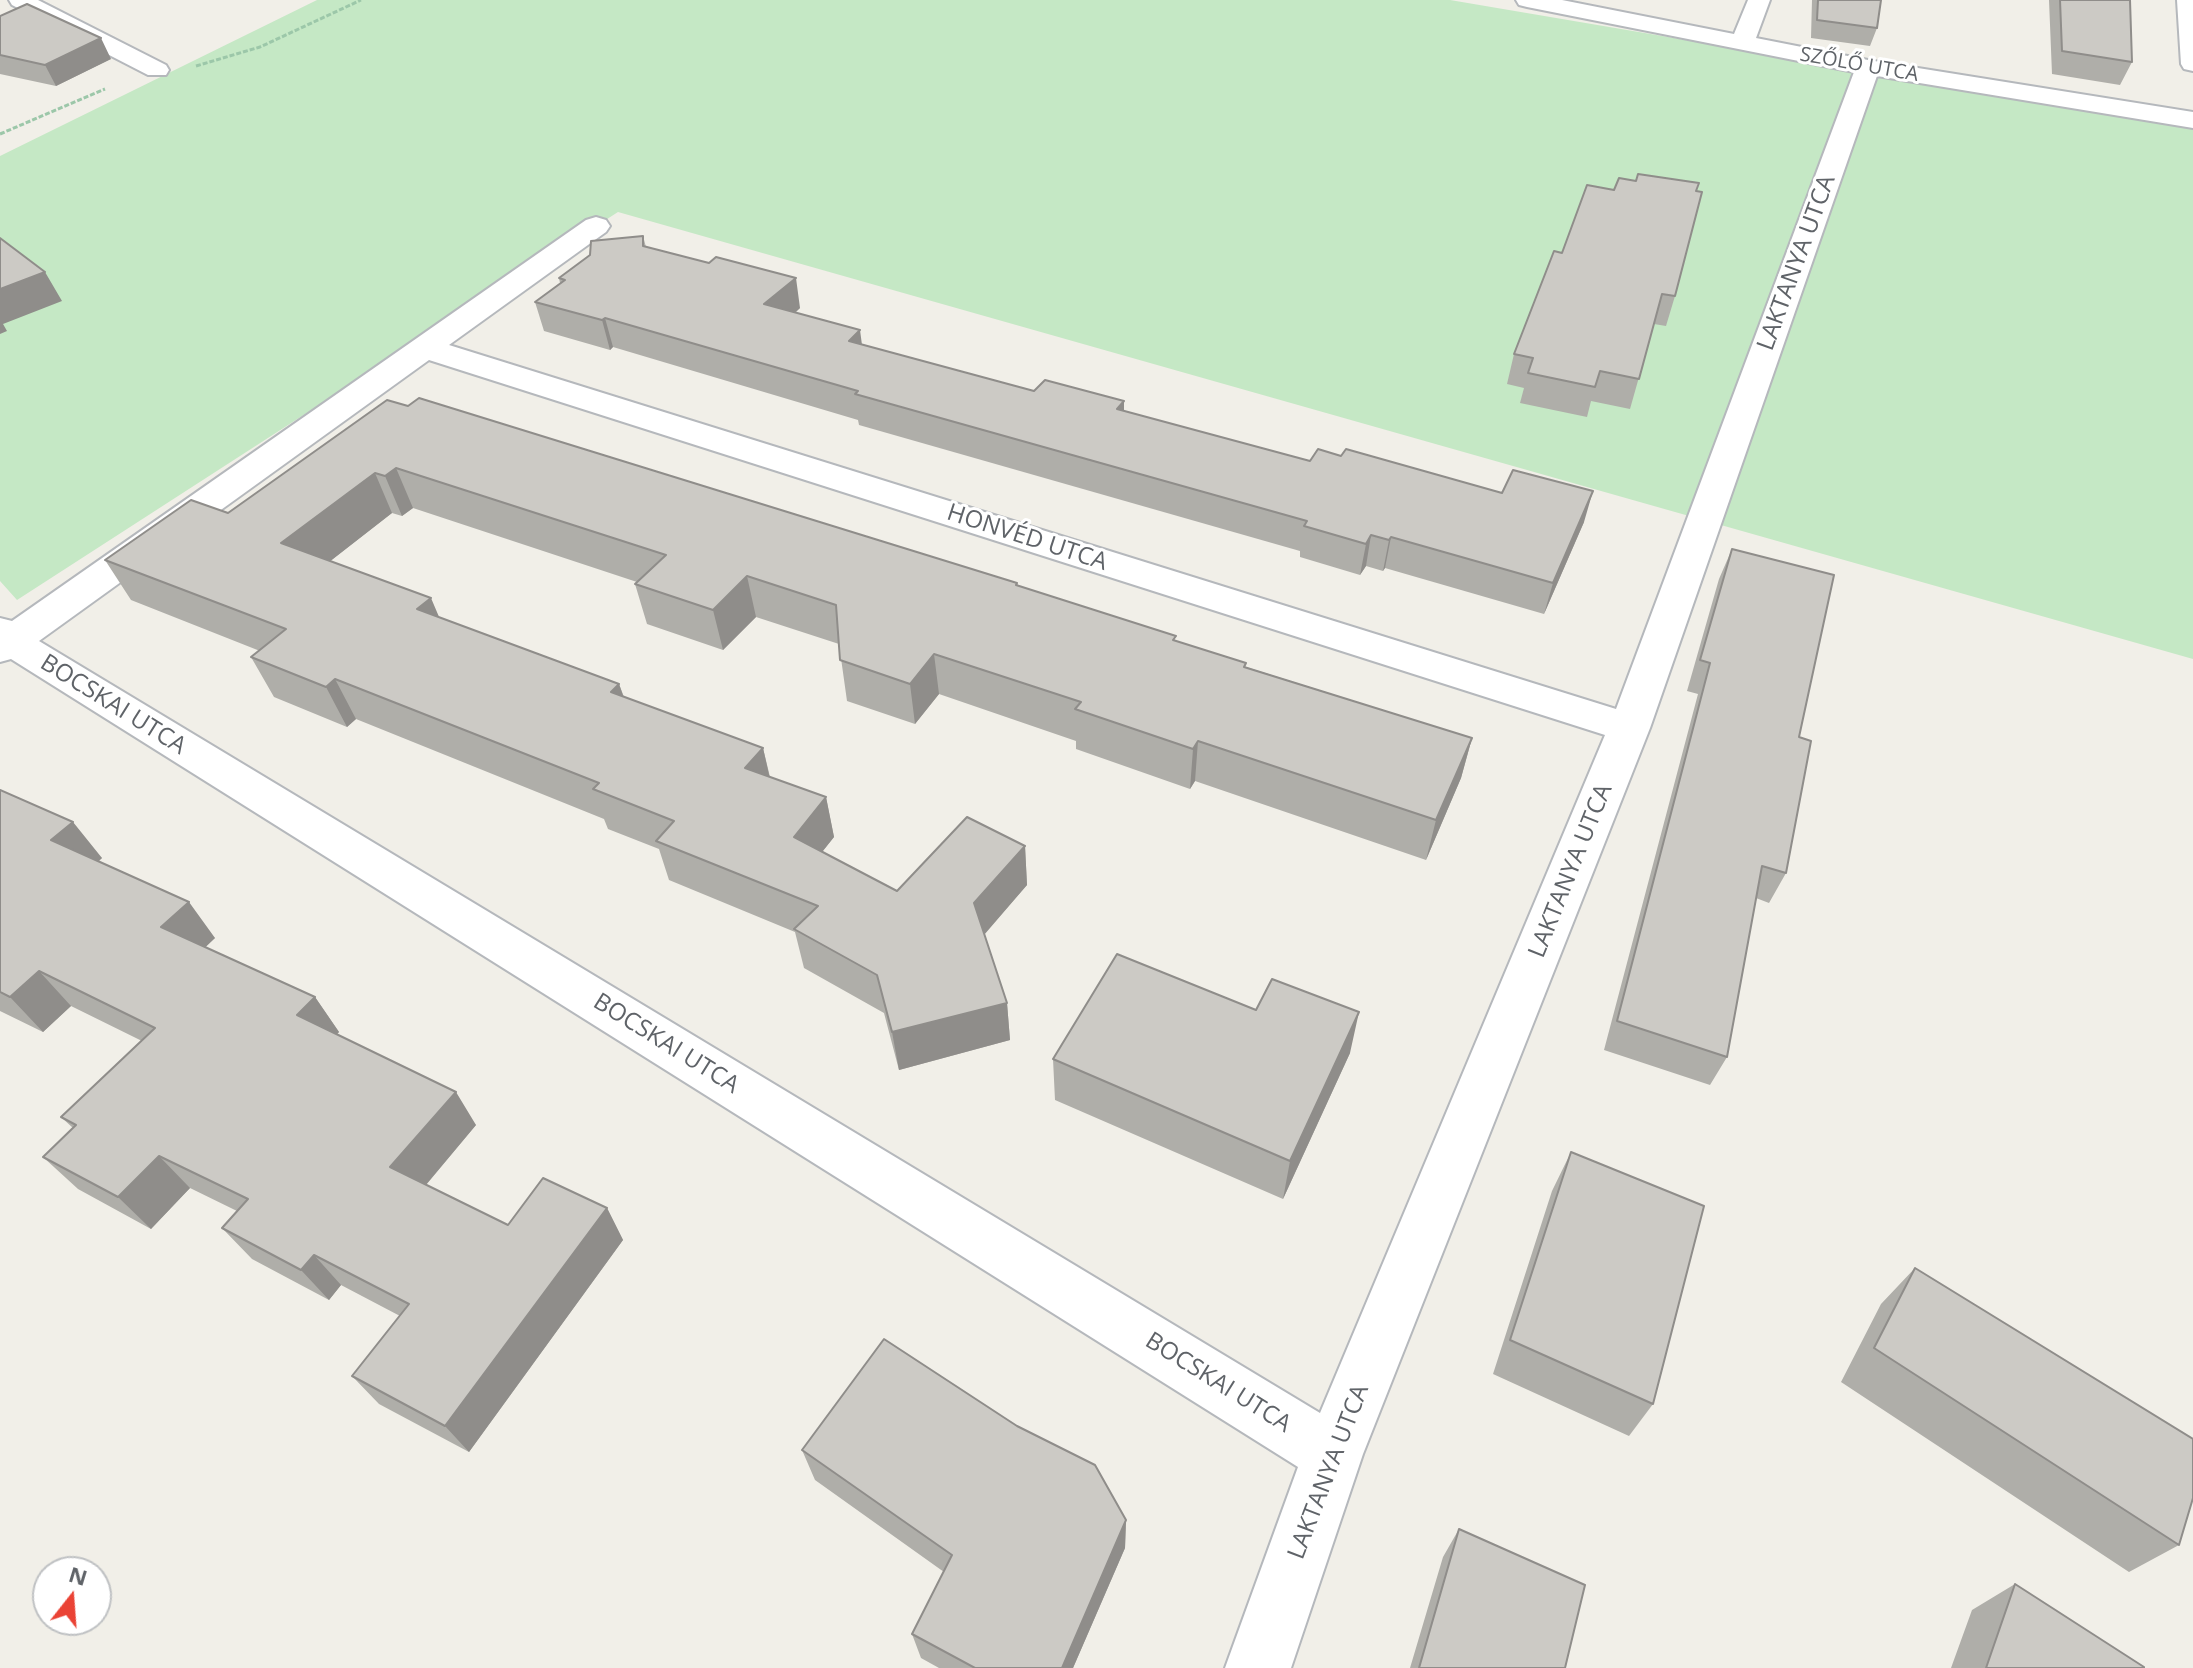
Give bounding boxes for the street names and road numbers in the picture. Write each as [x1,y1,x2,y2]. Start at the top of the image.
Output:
street label: SZŐLŐ UTCA [1798,43,1920,87]
street label: LAKTANYA UTCA [1752,171,1842,355]
street label: HONVÉD UTCA [943,499,1111,577]
street label: BOCSKAI UTCA [35,649,191,761]
street label: LAKTANYA UTCA [1523,780,1619,962]
street label: BOCSKAI UTCA [588,988,744,1100]
street label: BOCSKAI UTCA [1140,1327,1296,1439]
street label: LAKTANYA UTCA [1282,1381,1376,1563]

